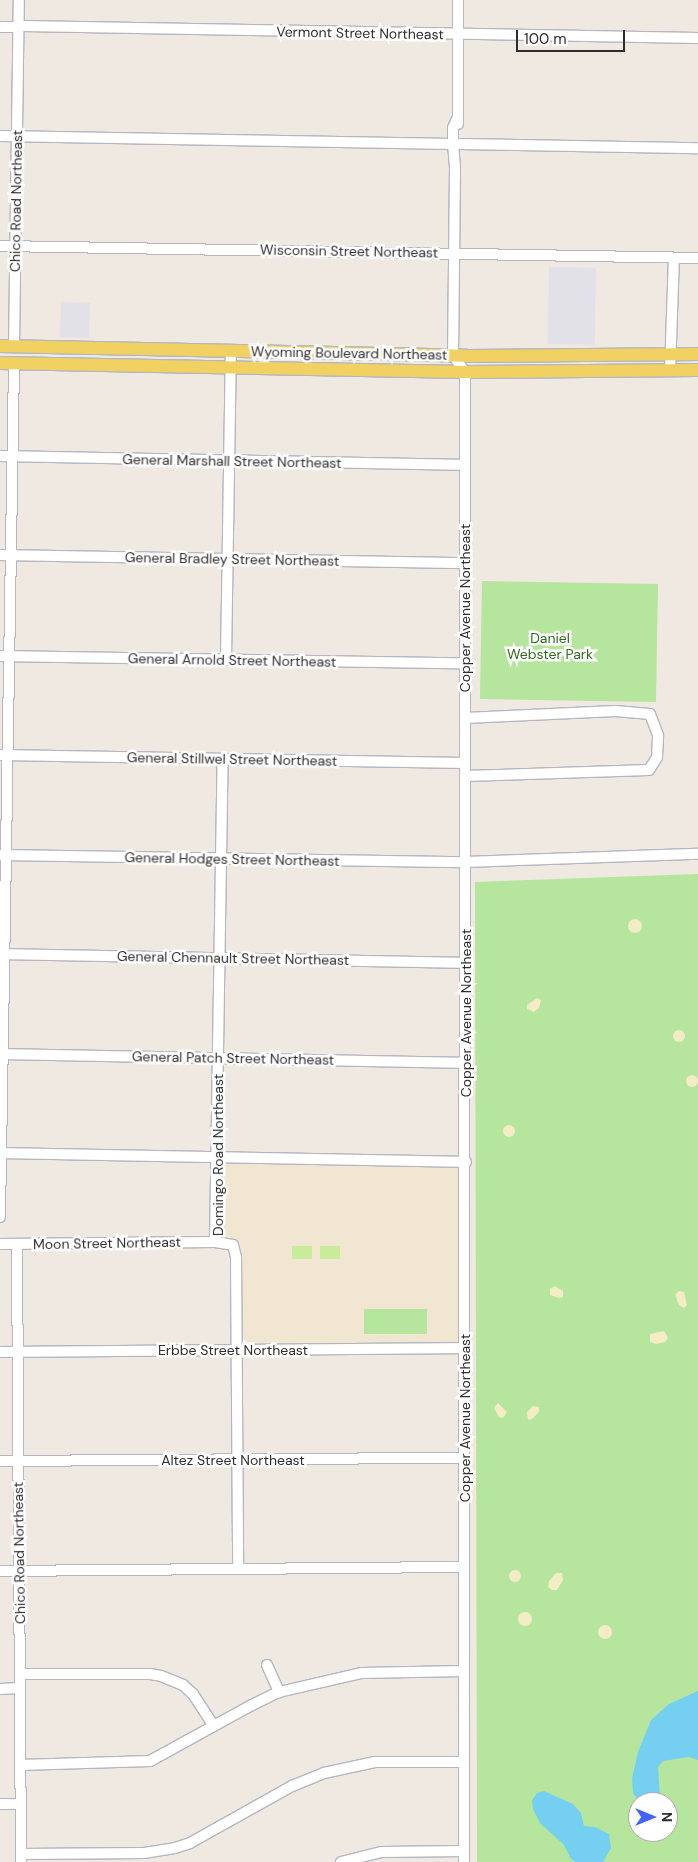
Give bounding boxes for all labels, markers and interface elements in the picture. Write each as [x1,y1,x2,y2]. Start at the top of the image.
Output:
scale bar [518,20,627,52]
street label: Vermont Street Northeast [276,23,444,43]
text: 100 m [524,29,567,49]
street label: Chico Road Northeast [6,130,26,272]
street label: Wisconsin Street Northeast [260,241,438,261]
street label: Wyoming Boulevard Northeast [251,343,447,363]
street label: General Marshall Street Northeast [122,451,342,471]
street label: Copper Avenue Northeast [457,524,473,692]
street label: General Bradley Street Northeast [125,549,339,569]
park label: Daniel Webster Park [507,630,593,662]
street label: General Arnold Street Northeast [128,650,336,670]
street label: General Stillwel Street Northeast [127,749,337,769]
street label: General Hodges Street Northeast [124,849,340,869]
street label: Copper Avenue Northeast [458,929,474,1097]
street label: General Chennault Street Northeast [117,948,349,968]
street label: General Patch Street Northeast [132,1048,334,1068]
street label: Domingo Road Northeast [210,1074,226,1236]
street label: Moon Street Northeast [33,1233,181,1253]
street label: Copper Avenue Northeast [457,1334,473,1502]
street label: Erbbe Street Northeast [158,1342,308,1358]
street label: Altez Street Northeast [161,1452,305,1468]
street label: Chico Road Northeast [9,1482,29,1624]
north arrow [628,1792,678,1842]
text: N [658,1812,676,1822]

